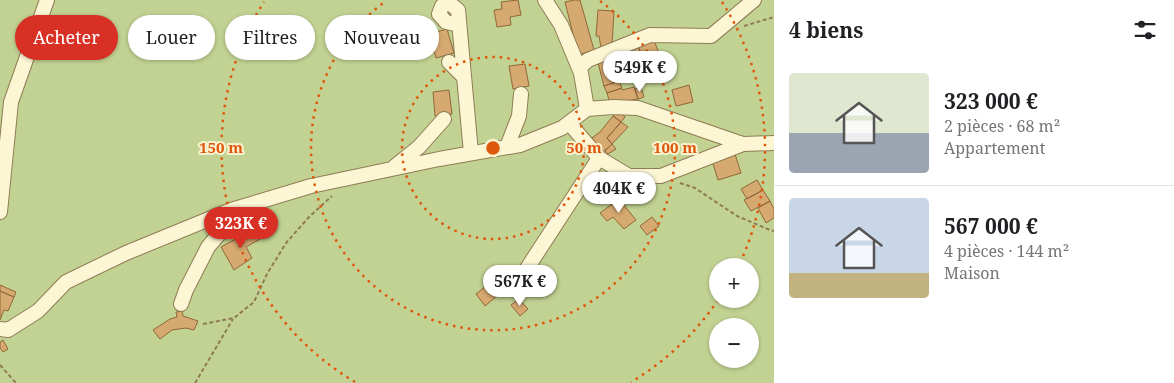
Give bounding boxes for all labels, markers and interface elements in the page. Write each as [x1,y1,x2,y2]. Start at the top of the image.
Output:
chip: Acheter [15,15,118,60]
chip: Louer [128,15,215,60]
chip: Filtres [225,15,315,60]
chip: Nouveau [325,15,439,60]
text: 4 biens [789,16,863,44]
icon: filters [1131,16,1159,44]
pin: 549K € [599,51,681,93]
text: 549K € [614,56,666,78]
text: 323 000 € [944,87,1038,115]
icon: home [829,93,889,153]
text: 2 pièces · 68 m² [944,115,1060,137]
text: 150 m [199,137,243,157]
text: 50 m [566,137,602,157]
text: 100 m [653,137,697,157]
text: Appartement [944,137,1045,159]
centre of rings [484,139,502,157]
pin: 404K € [578,172,660,214]
text: 404K € [593,177,645,199]
pin: 323K € [200,206,282,249]
text: 323K € [215,212,267,234]
text: 567 000 € [944,212,1038,240]
icon: home [829,218,889,278]
text: 4 pièces · 144 m² [944,240,1069,262]
map controls [709,258,759,368]
button: + [709,258,759,308]
text: Maison [944,262,1000,284]
pin: 567K € [479,264,561,307]
text: 567K € [494,270,546,292]
button: − [709,318,759,368]

